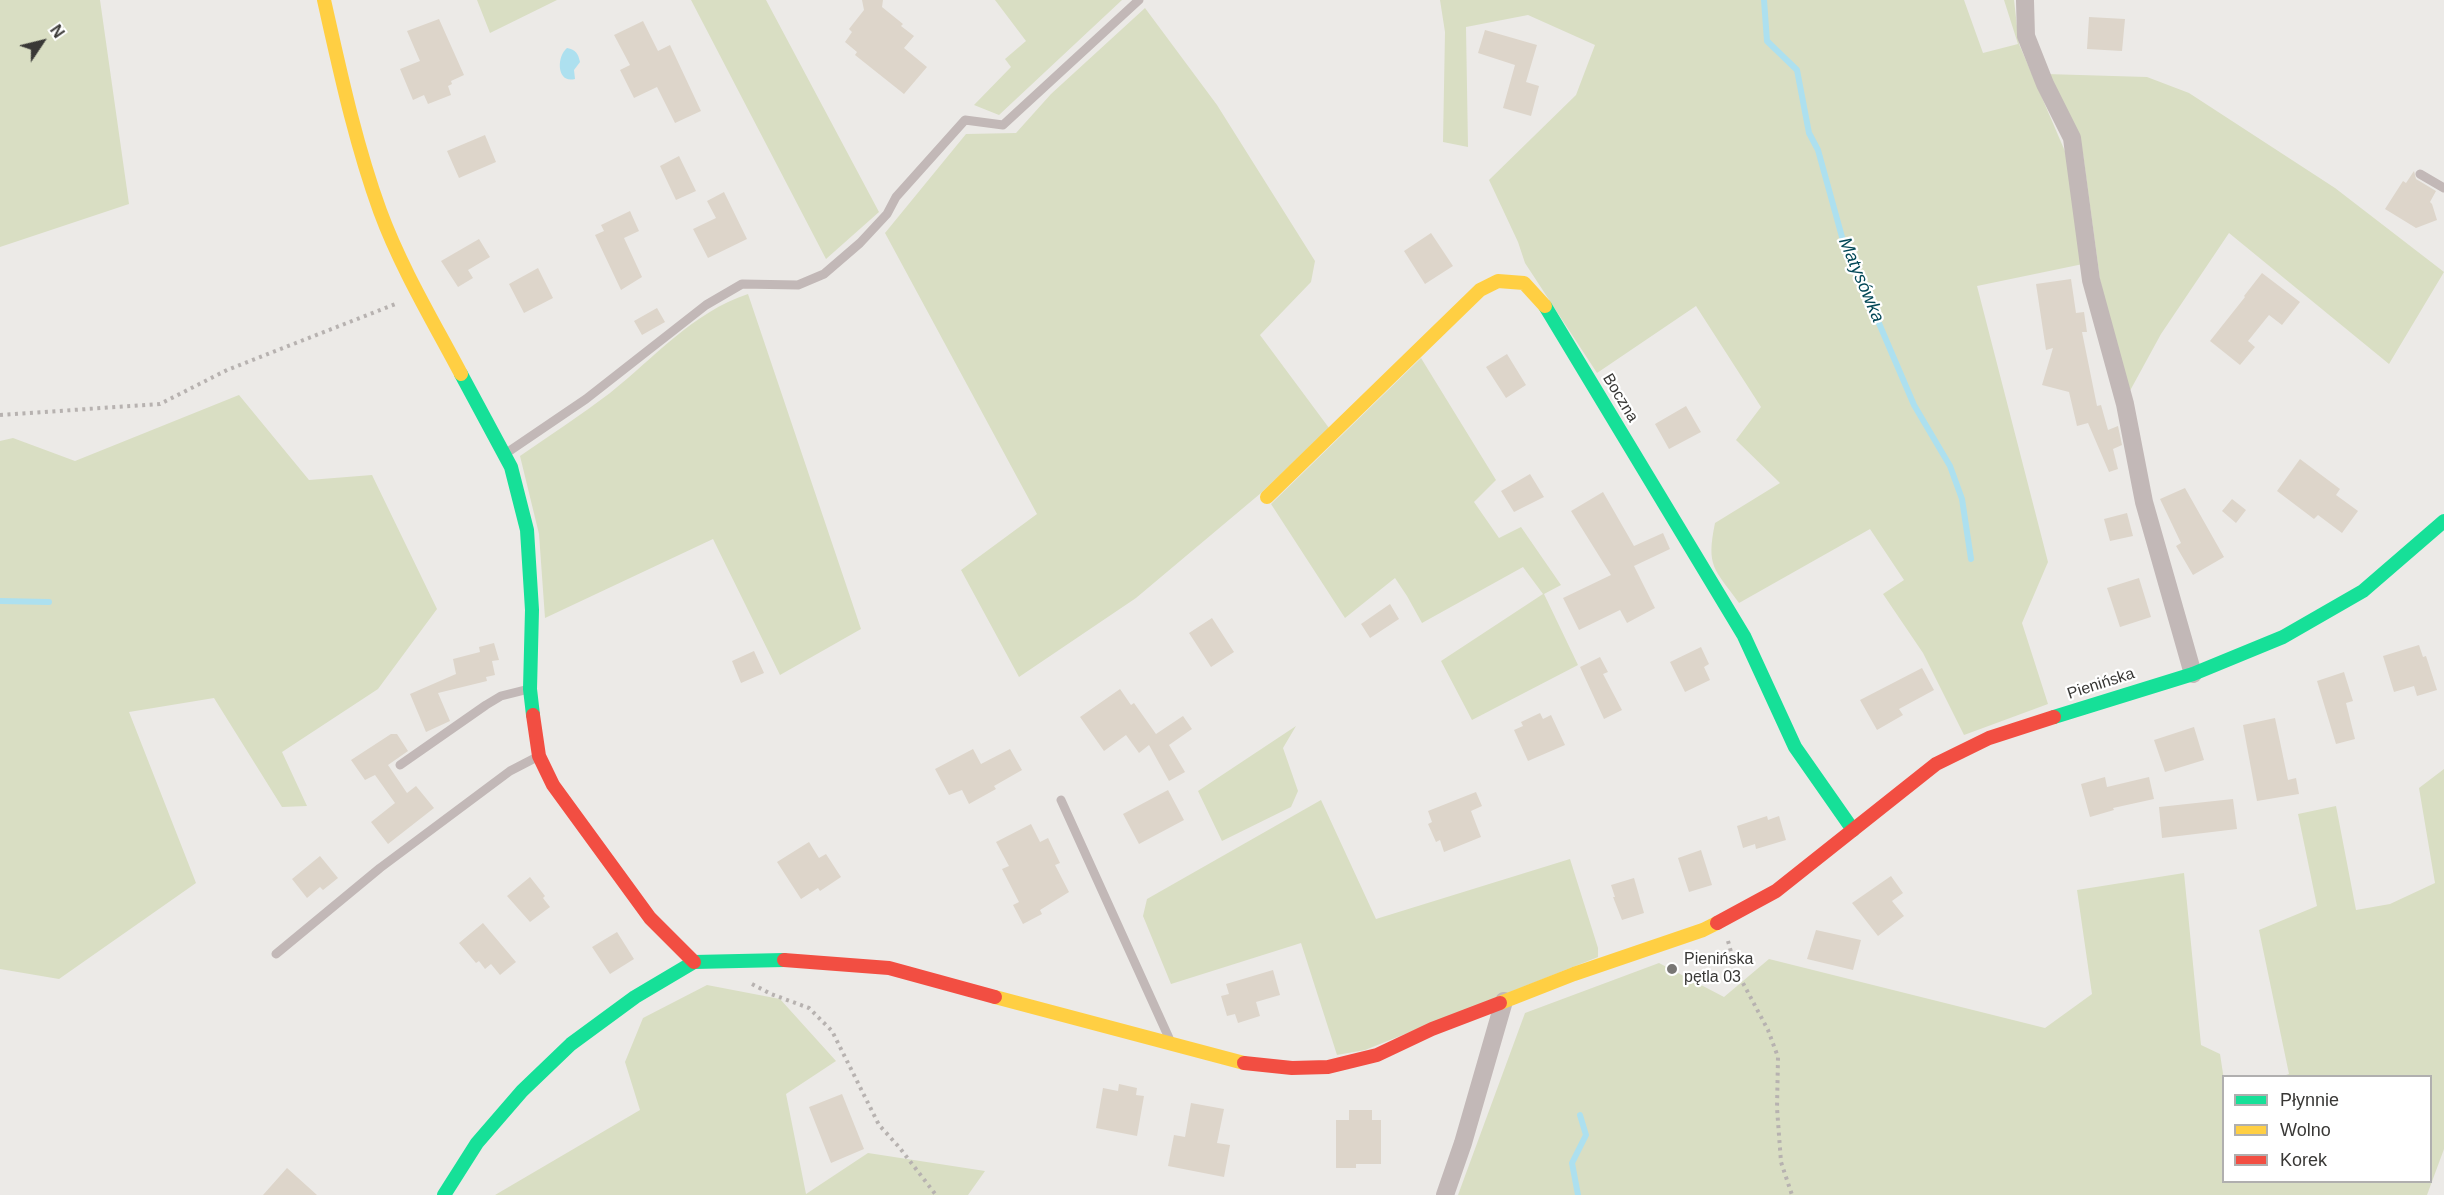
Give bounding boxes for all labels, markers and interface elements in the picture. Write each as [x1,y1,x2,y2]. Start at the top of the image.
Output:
north arrow [12,12,72,72]
text: N [47,22,67,41]
water label: Matysówka [1833,234,1889,326]
street label: Boczna [1598,370,1642,426]
street label: Pienińska [2065,664,2137,704]
place label: Pienińska pętla 03 [1684,950,1753,988]
marker: Pienińska pętla 03 [1665,962,1679,976]
legend [2222,1075,2432,1183]
text: Płynnie [2280,1090,2339,1110]
text: Wolno [2280,1120,2331,1140]
text: Korek [2280,1150,2327,1170]

